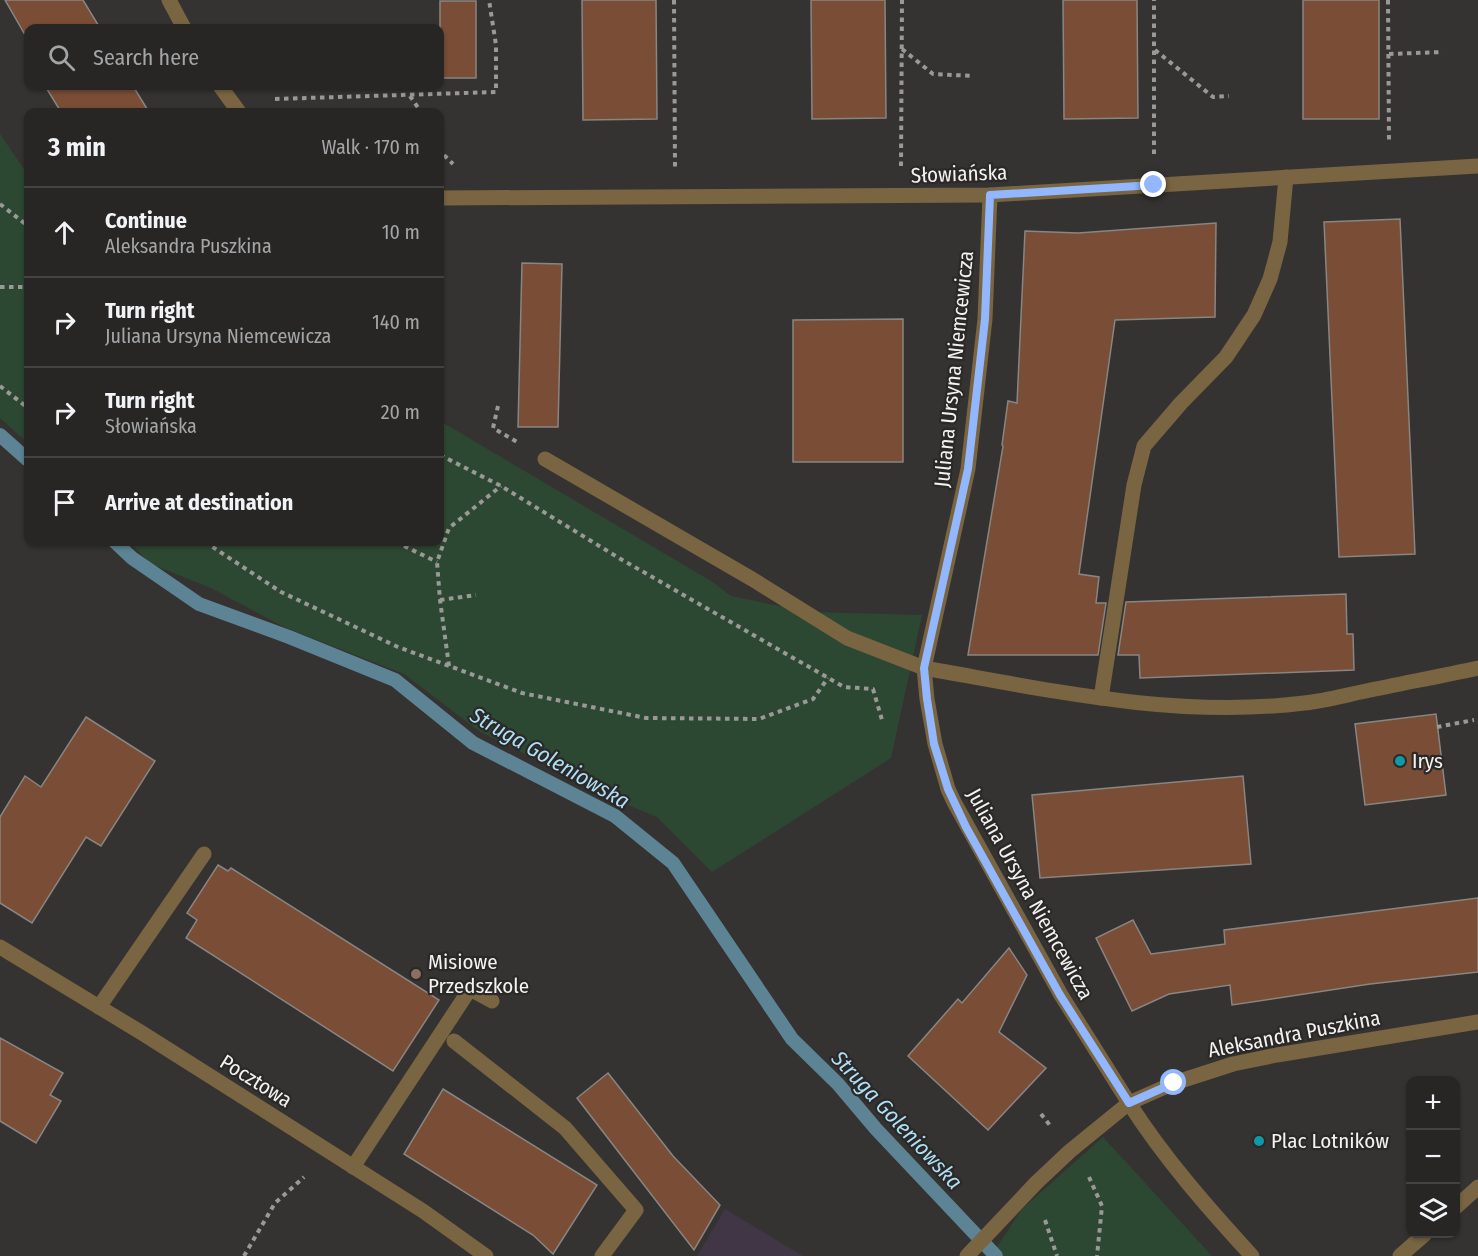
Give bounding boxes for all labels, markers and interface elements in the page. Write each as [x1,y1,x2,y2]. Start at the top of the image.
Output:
search box [24,24,444,90]
icon: search [45,41,78,74]
text: Search here [93,44,199,71]
text: 3 min [48,132,106,163]
text: Walk · 170 m [322,135,420,159]
street label: Słowiańska [910,159,1008,189]
route end [1140,171,1166,197]
text: Continue [105,207,187,234]
icon: ahead [48,216,81,249]
text: 10 m [382,220,420,244]
text: Aleksandra Puszkina [105,234,272,258]
street label: Juliana Ursyna Niemcewicza [929,249,979,489]
text: Turn right [105,297,194,324]
icon: right [48,306,81,339]
text: 140 m [372,310,420,334]
text: Juliana Ursyna Niemcewicza [105,324,331,348]
text: Turn right [105,387,194,414]
icon: right [48,396,81,429]
text: 20 m [381,400,420,424]
text: Słowiańska [105,414,197,438]
icon: arrive [48,486,81,519]
text: Arrive at destination [105,489,293,516]
water label: Struga Goleniowska [465,701,634,815]
place label: Irys [1412,748,1443,774]
marker: Irys [1393,754,1407,768]
street label: Juliana Ursyna Niemcewicza [961,784,1099,1004]
place label: Misiowe Przedszkole [428,949,529,999]
marker: Misiowe Przedszkole [409,967,423,981]
street label: Aleksandra Puszkina [1206,1005,1382,1063]
water label: Struga Goleniowska [825,1044,968,1195]
street label: Pocztowa [215,1049,297,1113]
route start [1160,1069,1186,1095]
map controls [1406,1076,1460,1238]
button: + [1406,1076,1460,1130]
place label: Plac Lotników [1271,1128,1389,1154]
button: − [1406,1130,1460,1184]
marker: Plac Lotników [1252,1134,1266,1148]
button: layers [1406,1184,1460,1238]

